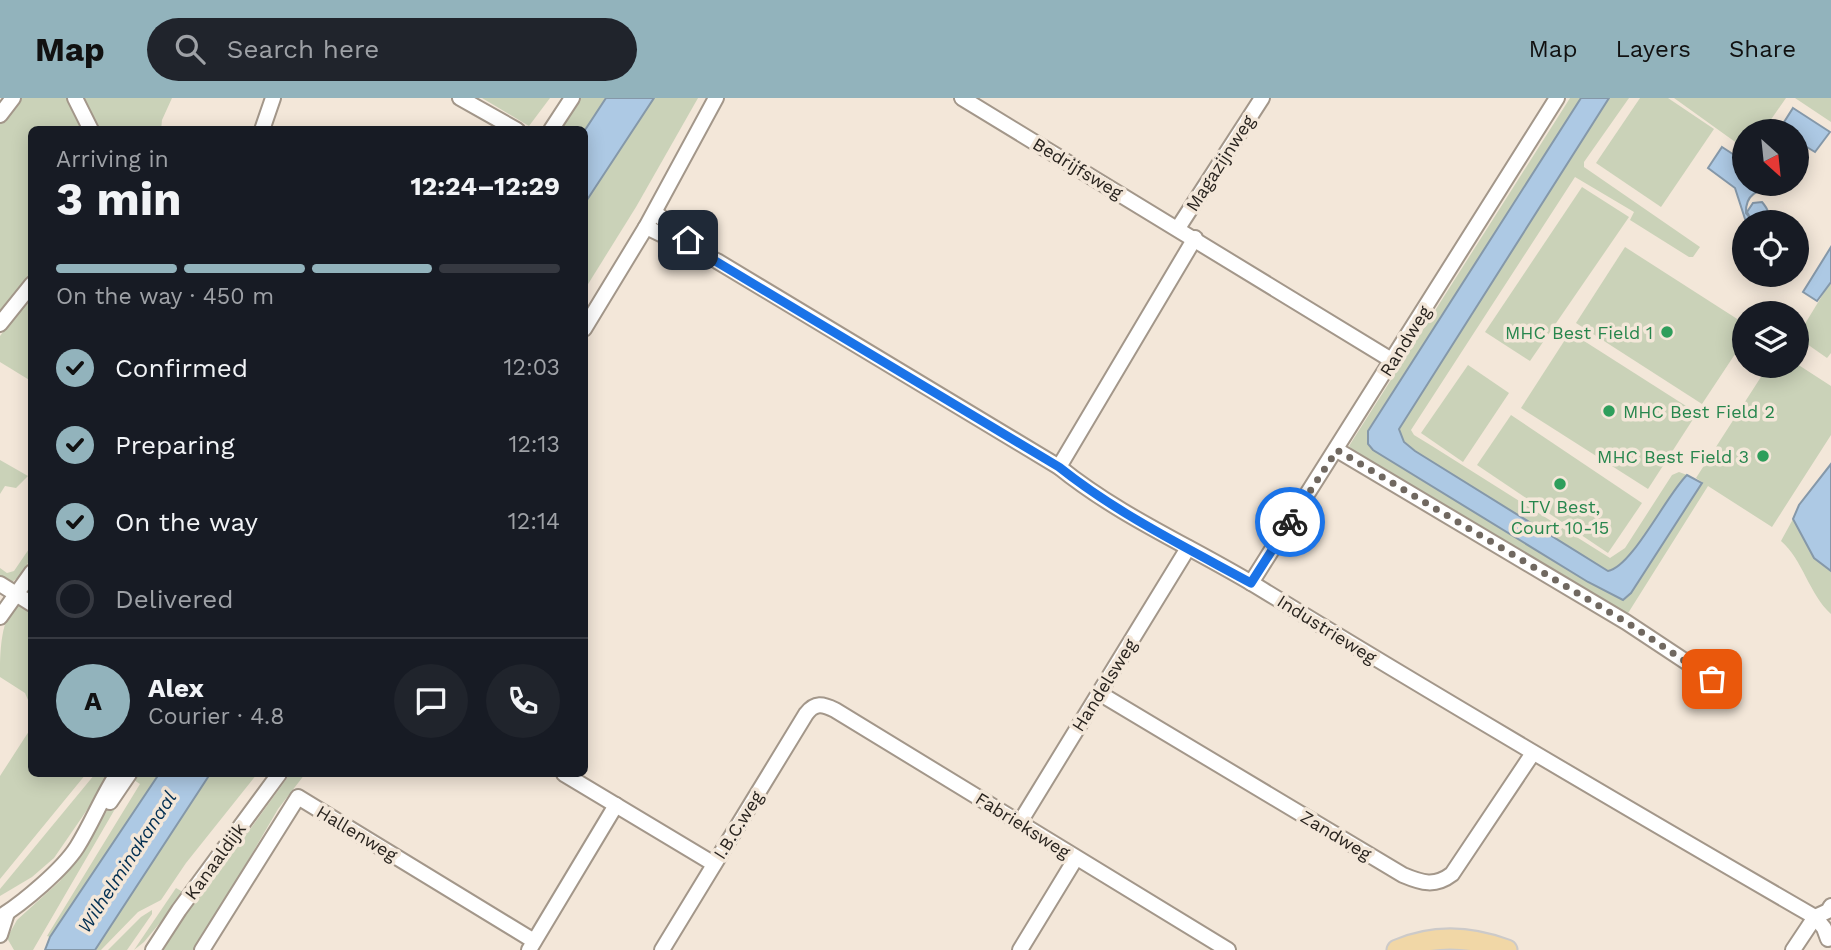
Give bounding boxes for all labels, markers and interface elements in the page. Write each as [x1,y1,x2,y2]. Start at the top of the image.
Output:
search box [147,18,637,81]
text: Map [35,30,105,69]
icon: search [171,30,209,68]
text: Search here [227,34,379,64]
text: Map [1529,35,1577,63]
text: Layers [1615,35,1691,63]
text: Share [1729,35,1796,63]
street label: Magazijnweg [1181,111,1259,215]
north arrow [1732,119,1810,196]
map controls [1732,119,1809,378]
street label: Bedrijfsweg [1029,133,1127,203]
text: Arriving in [56,146,169,173]
text: 12:24–12:29 [410,171,560,201]
text: 3 min [56,172,182,226]
pin [658,210,718,270]
button: locate [1732,210,1809,287]
icon: home [669,221,707,259]
text: On the way · 450 m [56,283,274,310]
street label: Randweg [1375,301,1435,380]
button: layers [1732,301,1809,378]
place label: MHC Best Field 1 [1505,322,1653,343]
marker: MHC Best Field 1 [1659,324,1675,340]
icon: check [56,349,94,387]
text: Confirmed [115,353,248,383]
text: 12:03 [504,354,560,381]
place label: MHC Best Field 2 [1623,401,1775,422]
marker: MHC Best Field 2 [1601,403,1617,419]
icon: check [56,426,94,464]
text: Preparing [115,430,235,460]
text: 12:13 [508,431,560,458]
place label: MHC Best Field 3 [1597,446,1749,467]
marker: MHC Best Field 3 [1755,448,1771,464]
marker: LTV Best, Court 10-15 [1552,476,1568,492]
courier [1255,487,1325,557]
place label: LTV Best, Court 10-15 [1511,496,1609,538]
icon: check [56,503,94,541]
icon: bike [1271,503,1309,541]
text: On the way [115,507,258,537]
text: 12:14 [508,508,560,535]
text: Delivered [115,584,234,614]
street label: Industrieweg [1274,590,1381,668]
street label: Handelsweg [1067,634,1141,735]
pin [1682,649,1742,709]
icon: bag [1693,660,1731,698]
button: chat [394,664,468,738]
button: phone [486,664,560,738]
text: Alex [148,673,204,703]
text: A [84,686,102,716]
text: Courier · 4.8 [148,703,284,730]
water label: Wilhelminakanaal [73,787,181,937]
street label: I.B.C.weg [709,787,767,863]
street label: Fabrieksweg [972,788,1075,863]
street label: Hallenweg [313,801,402,865]
street label: Zandweg [1297,806,1375,864]
street label: Kanaaldijk [180,818,250,904]

